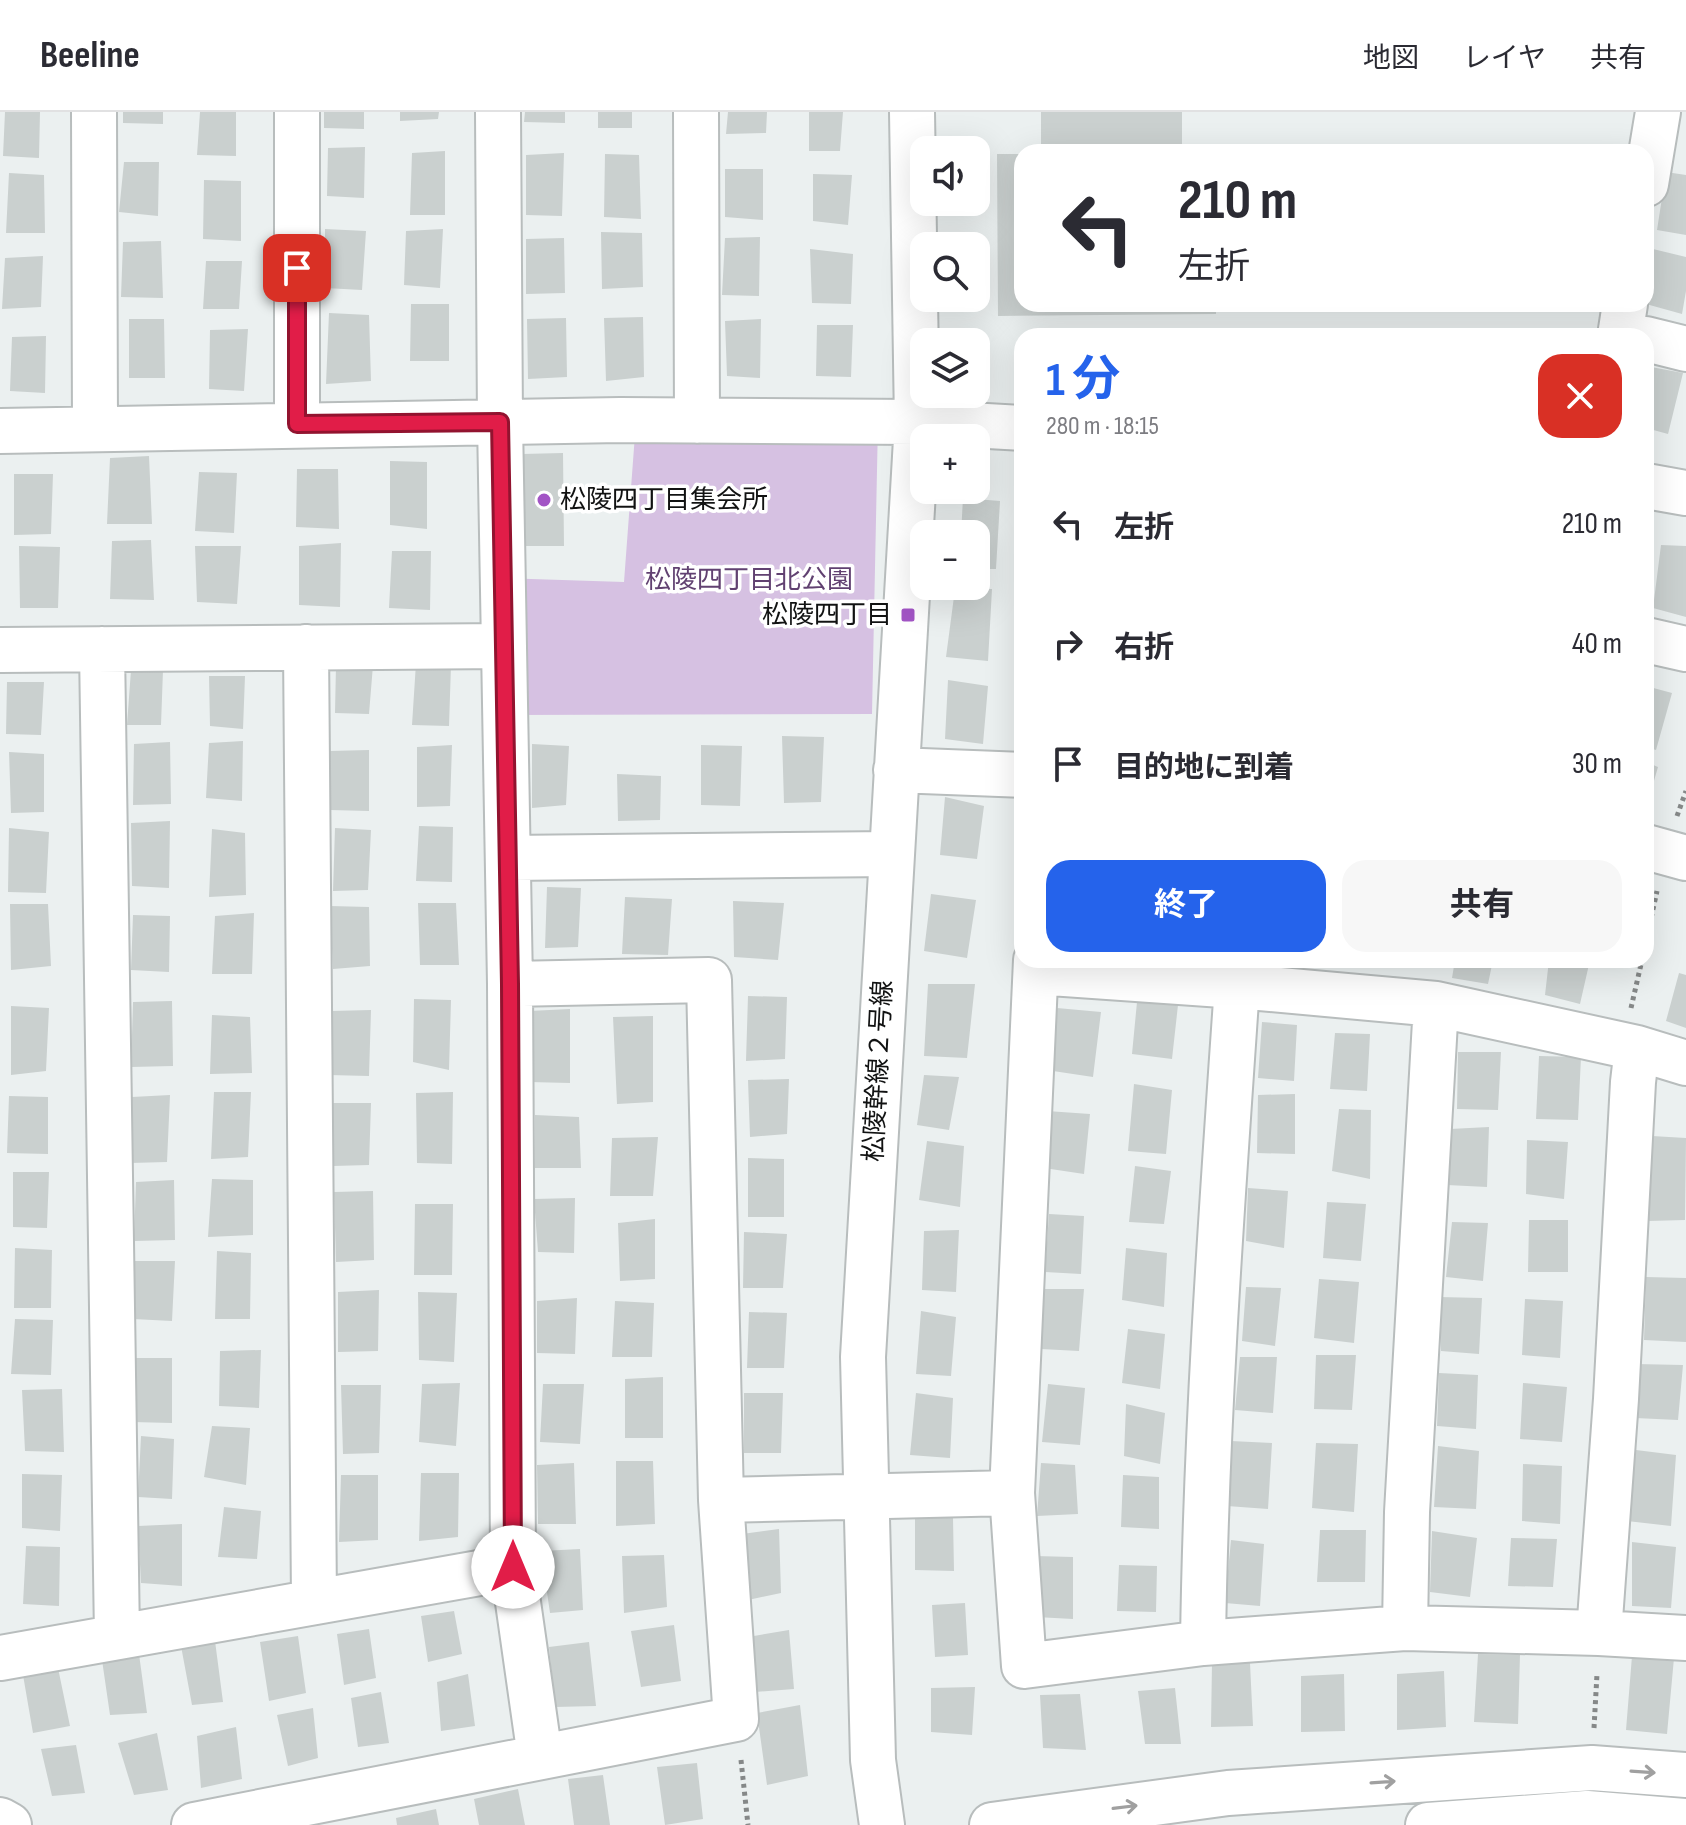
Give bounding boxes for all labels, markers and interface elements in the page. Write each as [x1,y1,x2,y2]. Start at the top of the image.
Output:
text: Beeline [40,33,140,78]
text: 地図 [1363,42,1419,75]
text: レイヤ [1463,42,1546,75]
text: 共有 [1590,42,1646,75]
map controls [910,136,990,600]
button: sound [910,136,990,216]
text: 210 m [1178,168,1297,235]
icon: left [1046,176,1150,280]
button: search [910,232,990,312]
pin [263,234,331,302]
icon: arrive [275,246,319,290]
text: 左折 [1178,246,1250,289]
button: layers [910,328,990,408]
text: 1 分 [1046,352,1120,409]
button: close [1538,354,1622,438]
text: 280 m · 18:15 [1046,411,1159,442]
button: + [910,424,990,504]
place label: 松陵四丁目集会所 [560,485,768,516]
marker: 松陵四丁目集会所 [535,491,553,509]
icon: left [1046,502,1090,546]
text: 210 m [1562,506,1622,542]
text: 左折 [1114,510,1174,546]
button: − [910,520,990,600]
park label: 松陵四丁目北公園 [645,565,853,596]
place label: 松陵四丁目 [762,600,892,631]
marker: 松陵四丁目 [899,606,917,624]
icon: right [1046,622,1090,666]
text: 40 m [1572,626,1622,662]
text: 右折 [1114,630,1174,666]
icon: arrive [1046,742,1090,786]
text: 30 m [1572,746,1622,782]
text: 目的地に到着 [1114,750,1294,786]
button: 終了 [1046,860,1326,952]
button: 共有 [1342,860,1622,952]
street label: 松陵幹線２号線 [859,979,899,1163]
position arrow [471,1525,555,1609]
one-way arrow [1629,1765,1656,1780]
one-way arrow [1369,1774,1396,1789]
one-way arrow [1111,1799,1137,1814]

